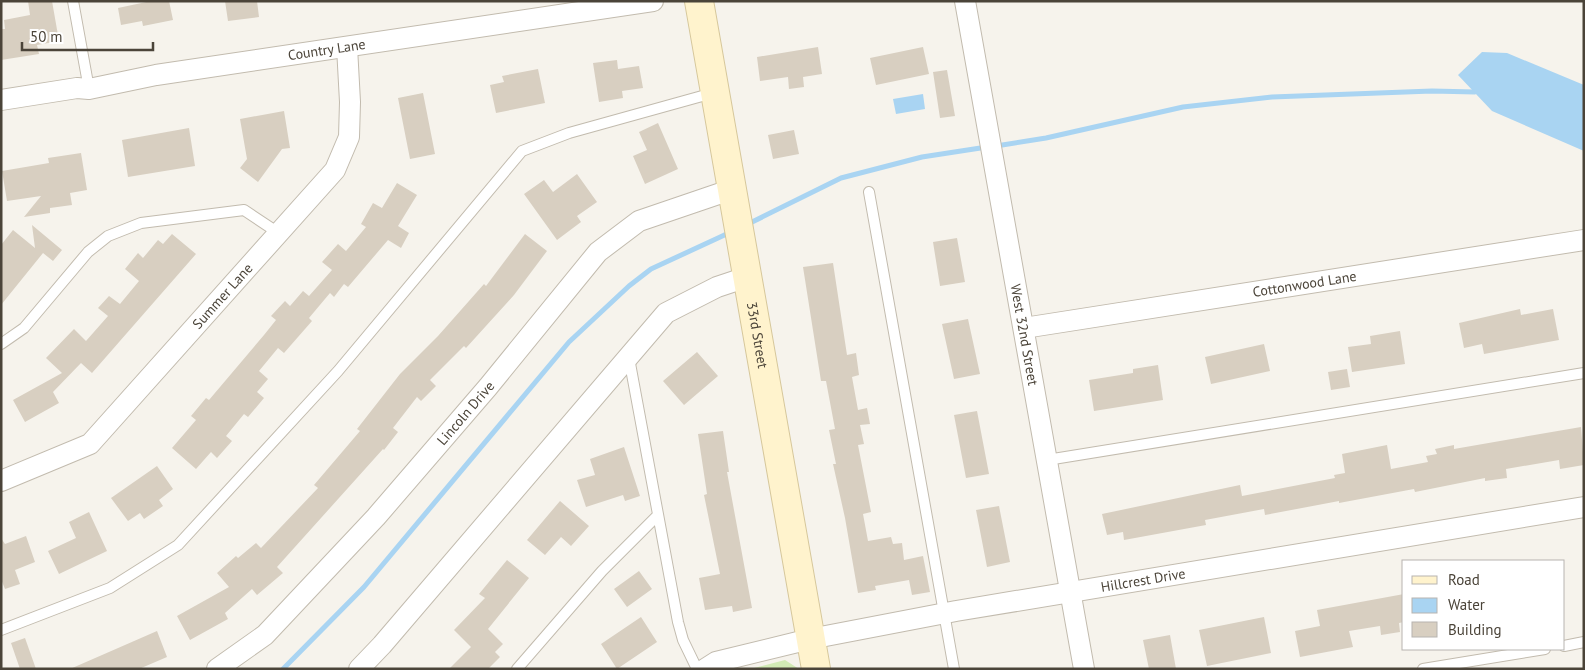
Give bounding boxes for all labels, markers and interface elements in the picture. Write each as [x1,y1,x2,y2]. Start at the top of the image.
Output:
scale bar [22,20,154,52]
text: 50 m [30,27,63,46]
street label: Country Lane [287,35,367,64]
street label: Summer Lane [188,259,256,333]
street label: Cottonwood Lane [1251,267,1358,301]
street label: West 32nd Street [1007,283,1042,387]
street label: 33rd Street [743,300,772,370]
street label: Lincoln Drive [433,377,498,449]
legend [1402,560,1565,650]
street label: Hillcrest Drive [1099,564,1187,596]
text: Road [1448,570,1480,589]
text: Water [1448,595,1485,614]
text: Building [1448,620,1502,639]

